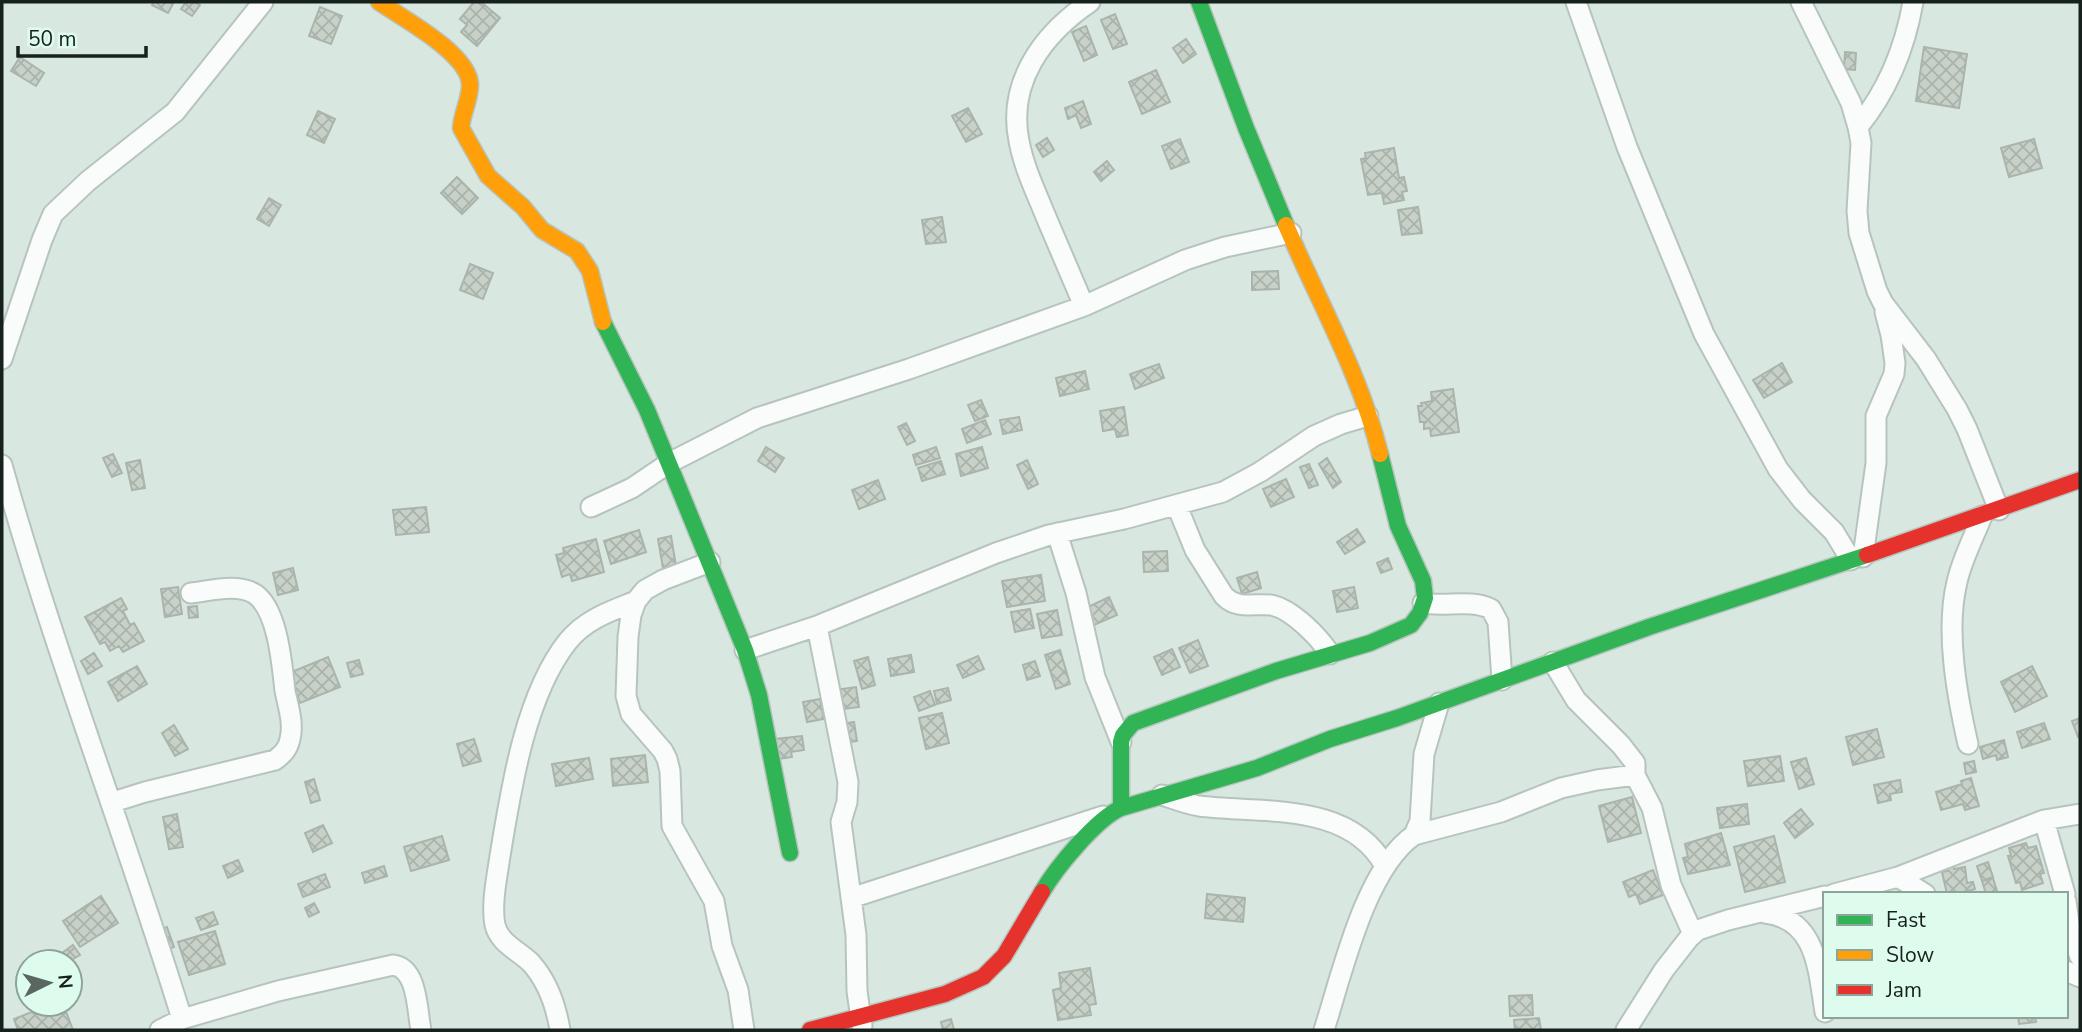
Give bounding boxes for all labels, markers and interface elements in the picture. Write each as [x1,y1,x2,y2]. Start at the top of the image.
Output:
scale bar [18,14,145,58]
text: 50 m [28,25,77,53]
legend [1823,892,2068,1018]
text: Fast [1886,906,1926,934]
text: Slow [1886,941,1935,969]
north arrow [14,948,84,1018]
text: N [51,973,79,990]
text: Jam [1885,976,1922,1004]

